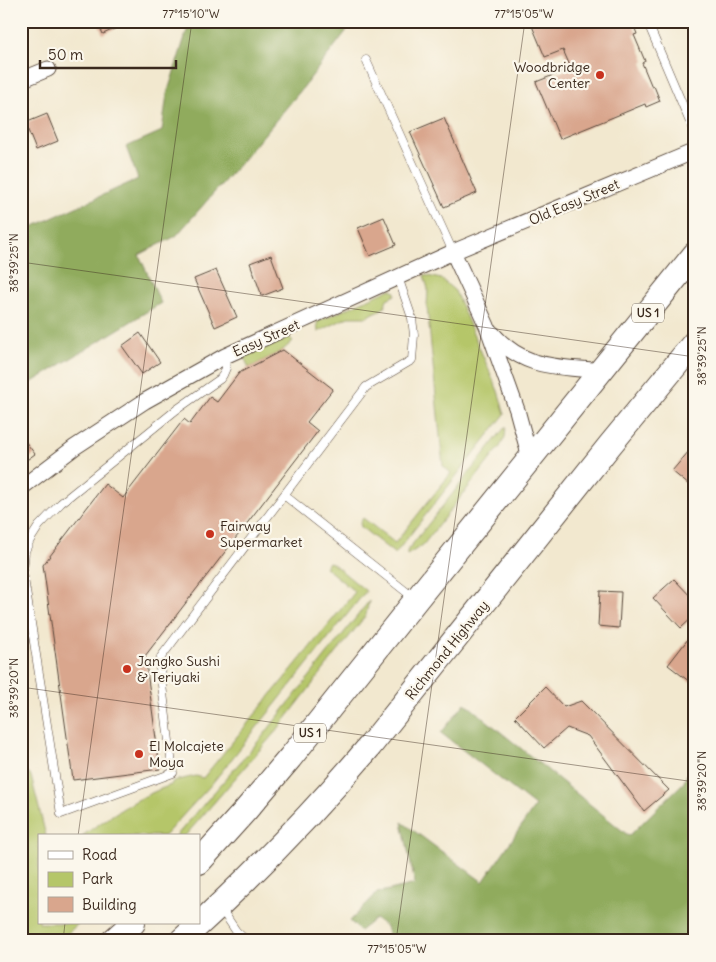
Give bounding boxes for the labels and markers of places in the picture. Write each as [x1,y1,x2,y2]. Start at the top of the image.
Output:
place label: Woodbridge Center [514,58,590,92]
marker: Woodbridge Center [594,69,606,81]
place label: Fairway Supermarket [220,517,303,551]
marker: Fairway Supermarket [204,528,216,540]
place label: Jangko Sushi & Teriyaki [137,652,220,686]
marker: Jangko Sushi & Teriyaki [121,663,133,675]
place label: El Molcajete Moya [149,737,224,771]
marker: El Molcajete Moya [133,748,145,760]

